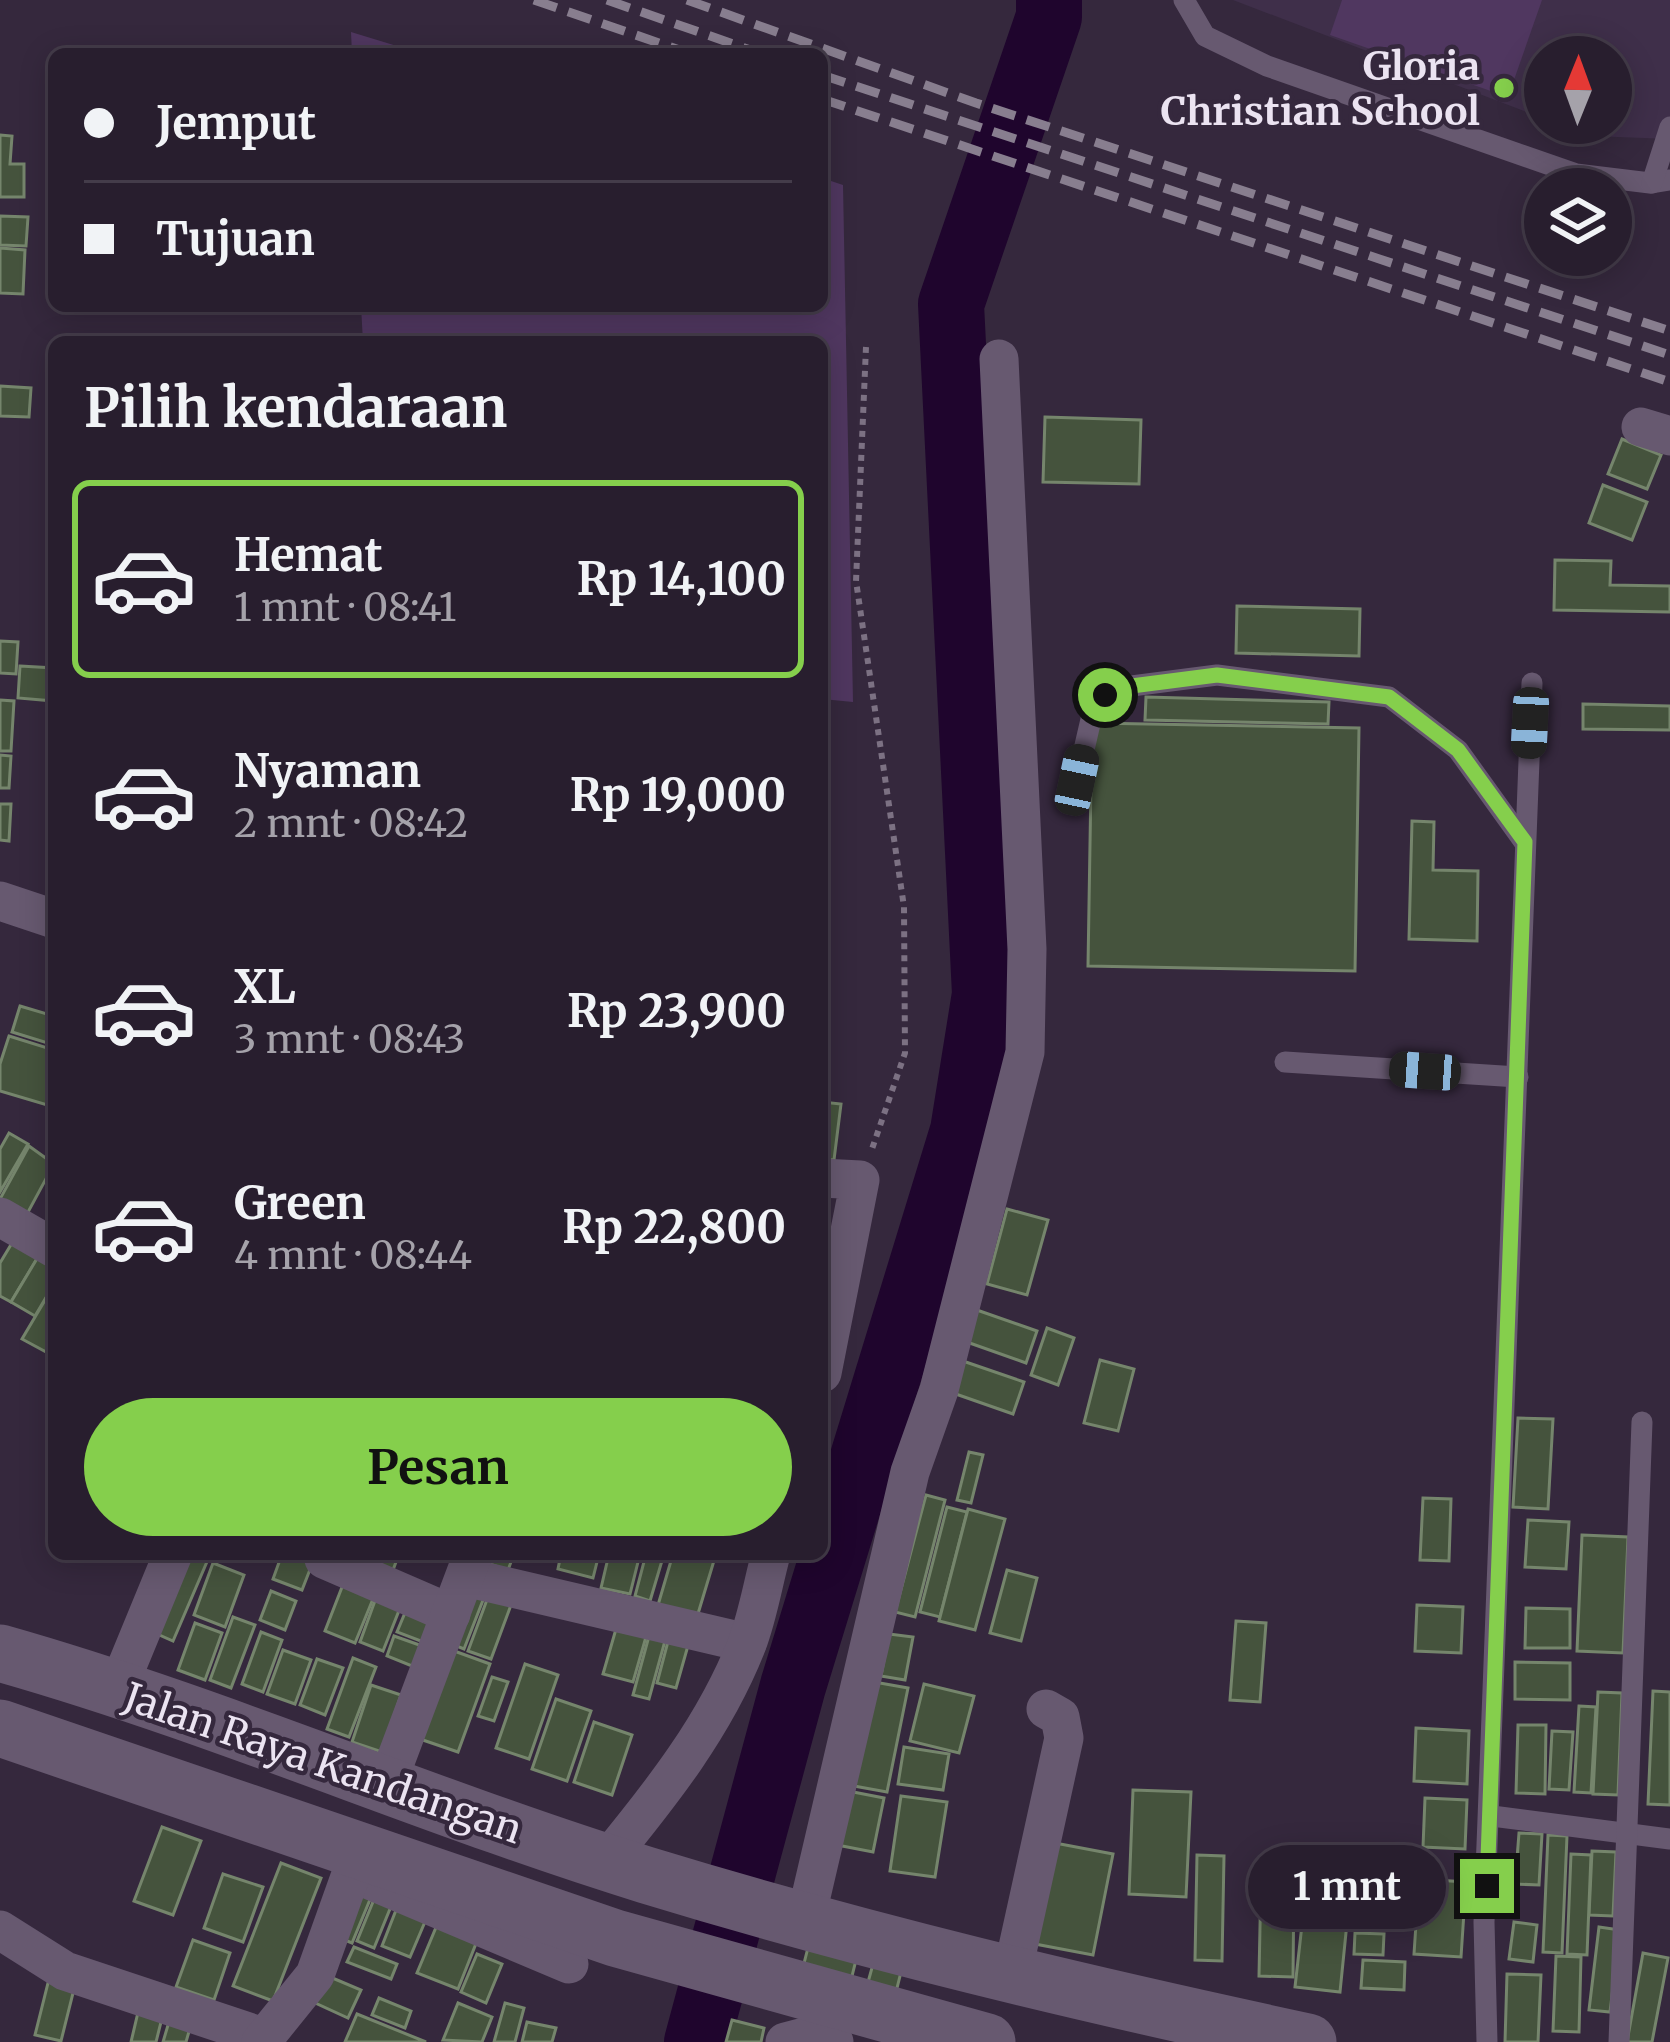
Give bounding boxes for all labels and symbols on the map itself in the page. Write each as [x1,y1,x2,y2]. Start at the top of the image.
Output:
north arrow [1524,36,1632,144]
place label: Gloria Christian School [1161,42,1480,136]
marker: Gloria Christian School [1491,75,1517,101]
route start [1078,668,1132,722]
car [1510,686,1550,760]
car [1052,741,1102,819]
car [1388,1051,1462,1091]
street label: Jalan Raya Kandangan [116,1672,528,1855]
callout: 1 mnt [1247,1844,1445,1928]
route end [1460,1859,1514,1913]

